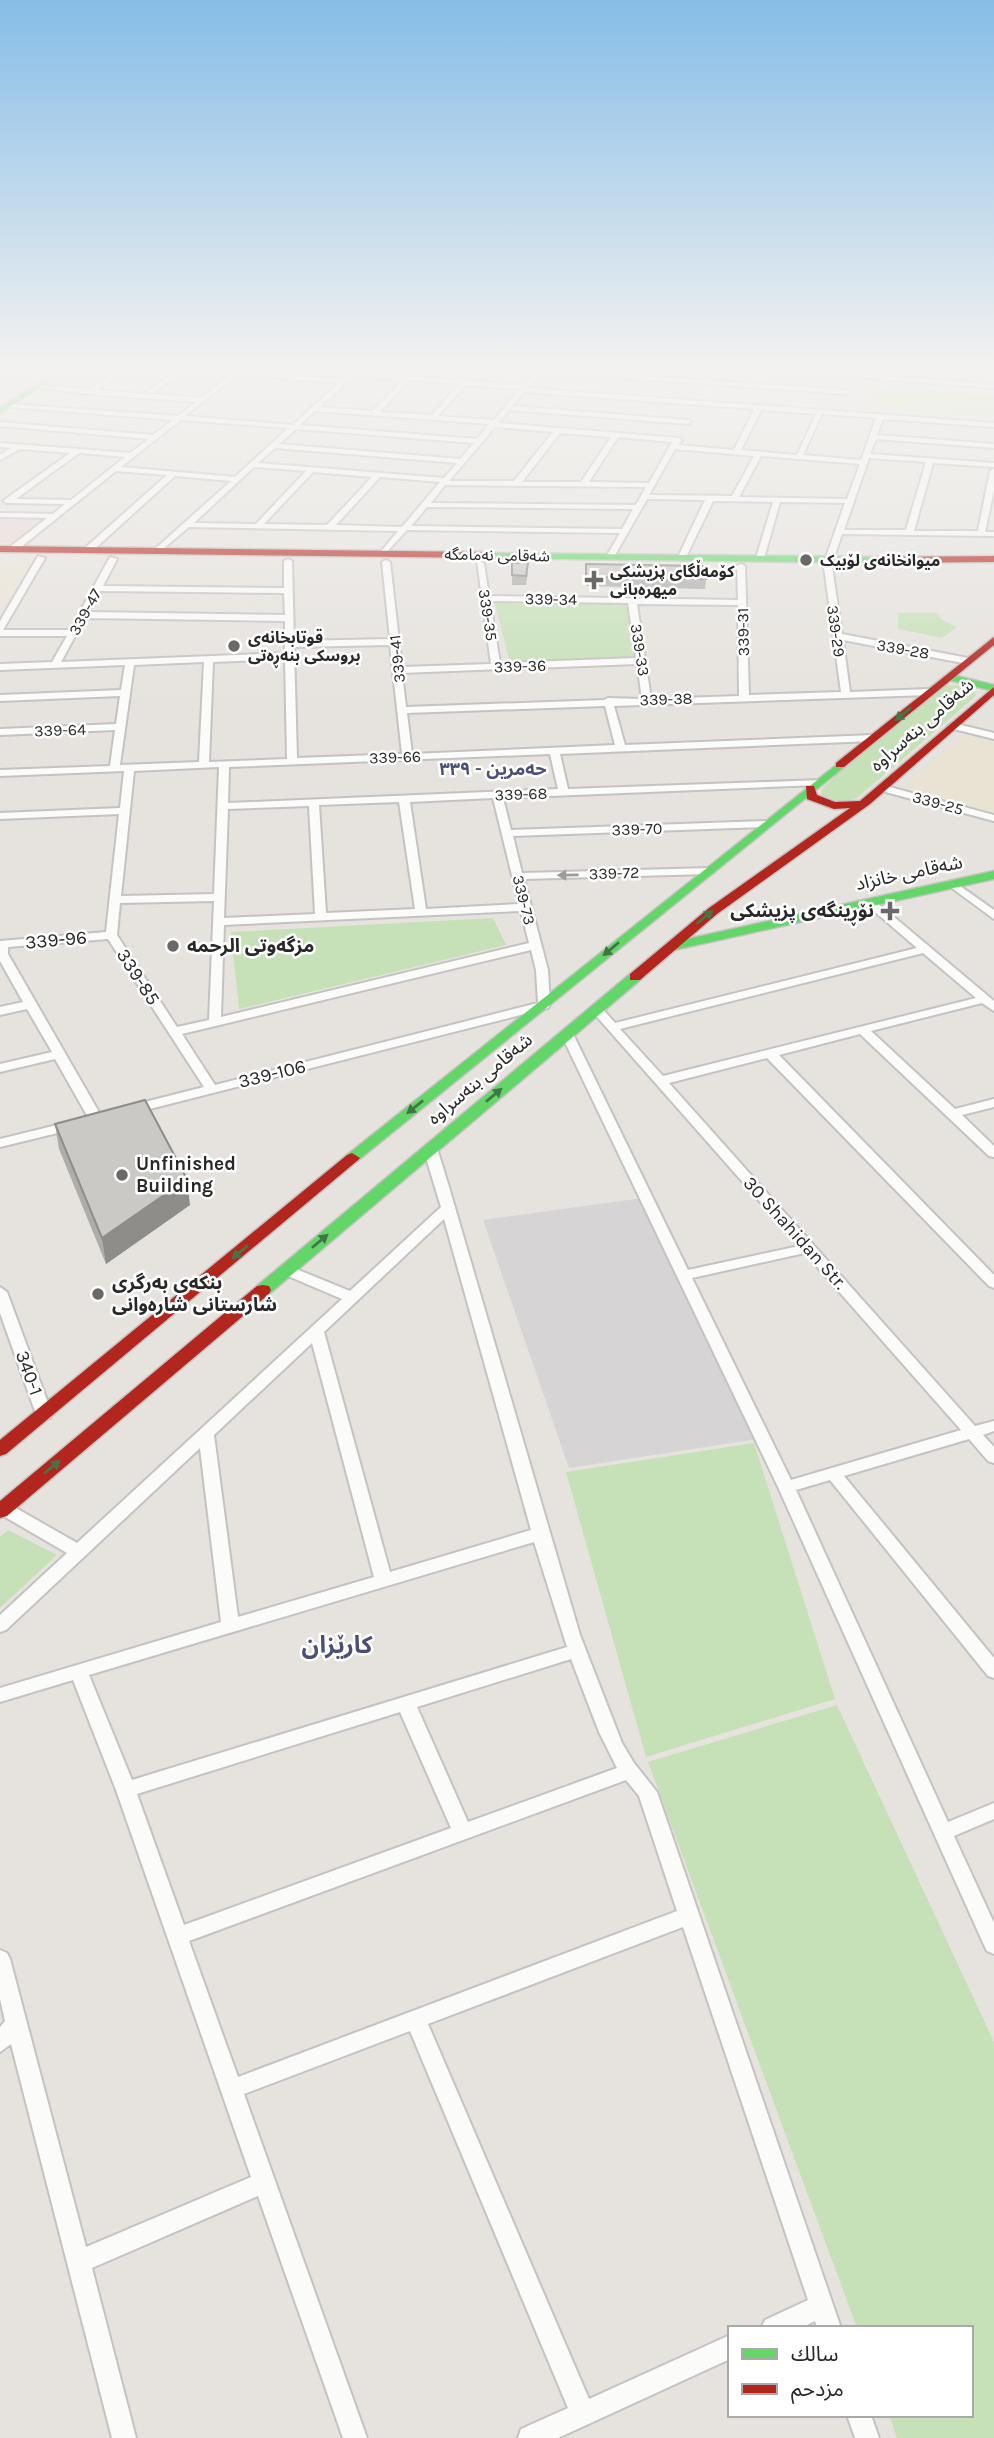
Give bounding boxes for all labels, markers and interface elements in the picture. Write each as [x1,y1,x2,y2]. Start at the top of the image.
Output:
street label: شەقامی نەمامگە [444,545,550,565]
place label: میوانخانەی لۆبیک [820,551,940,570]
marker: میوانخانەی لۆبیک [798,552,814,568]
place label: کۆمەڵگای پزیشکی میهرەبانی [610,559,735,599]
marker: کۆمەڵگای پزیشکی میهرەبانی [584,570,604,590]
street label: 339-47 [65,585,106,639]
street label: 339-35 [475,588,501,642]
street label: 339-34 [525,589,577,609]
street label: 339-29 [823,604,849,658]
street label: 339-31 [733,608,753,656]
street label: 339-33 [626,623,654,677]
place label: قوتابخانەی بروسکی بنەڕەتی [248,628,361,669]
street label: 339-41 [385,634,409,684]
street label: 339-28 [875,635,931,663]
marker: قوتابخانەی بروسکی بنەڕەتی [226,638,242,654]
street label: 339-36 [494,656,546,676]
street label: شەقامی بنەسراوە [866,674,978,776]
street label: 339-38 [639,689,693,709]
one-way arrow [894,706,912,721]
street label: 339-64 [34,720,86,740]
street label: 339-66 [369,747,421,767]
district label: حەمرین - ٣٣٩ [439,758,547,780]
street label: 339-68 [494,784,548,804]
street label: 339-25 [910,787,966,819]
street label: 339-70 [611,819,663,839]
street label: شەقامی خانزاد [853,851,965,895]
street label: 339-72 [588,863,640,883]
one-way arrow [557,869,579,880]
street label: 339-73 [509,873,539,927]
place label: نۆڕینگەی پزیشکی [730,900,874,926]
marker: نۆڕینگەی پزیشکی [880,901,900,921]
one-way arrow [697,910,714,925]
street label: 339-96 [24,926,88,954]
place label: مزگەوتی الرحمە [187,935,314,957]
marker: مزگەوتی الرحمە [165,938,181,954]
one-way arrow [603,941,620,956]
street label: 339-85 [112,945,164,1009]
street label: شەقامی بنەسراوە [423,1029,537,1129]
street label: 339-106 [236,1055,308,1093]
one-way arrow [485,1088,502,1103]
one-way arrow [406,1099,424,1113]
place label: Unfinished Building [136,1153,236,1197]
marker: Unfinished Building [114,1167,130,1183]
street label: 30 Shahidan Str. [739,1172,851,1294]
one-way arrow [311,1234,328,1249]
one-way arrow [231,1244,249,1259]
place label: بنكەی بەرگری شارستانی شارەوانی [112,1272,277,1316]
marker: بنكەی بەرگری شارستانی شارەوانی [90,1286,106,1302]
street label: 340-1 [11,1348,47,1398]
one-way arrow [44,1460,61,1475]
district label: کارێزان [302,1631,373,1659]
legend [728,2326,973,2417]
text: سالك [791,2342,838,2366]
text: مزدحم [791,2377,844,2404]

